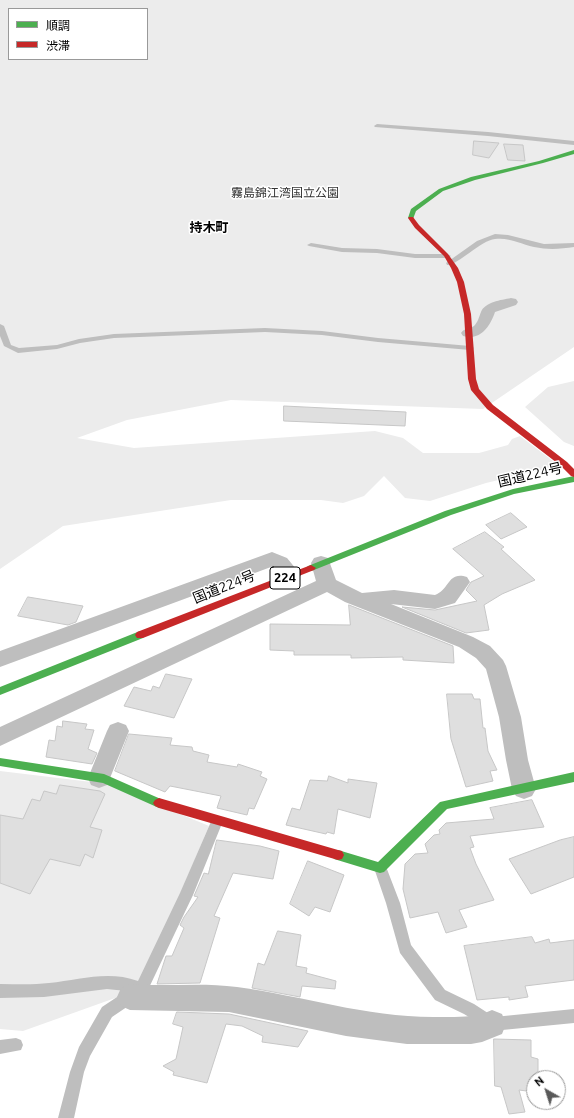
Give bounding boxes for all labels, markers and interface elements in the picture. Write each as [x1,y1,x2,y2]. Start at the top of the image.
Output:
legend [8,8,148,60]
text: 順調 [46,19,70,32]
text: 渋滞 [46,39,70,52]
park label: 霧島錦江湾国立公園 [231,186,339,200]
district label: 持木町 [190,220,228,236]
street label: 国道224号 [496,459,564,491]
street label: 国道224号 [190,567,258,607]
road number: 224 [270,567,300,589]
north arrow [526,1070,566,1110]
text: N [532,1074,546,1089]

